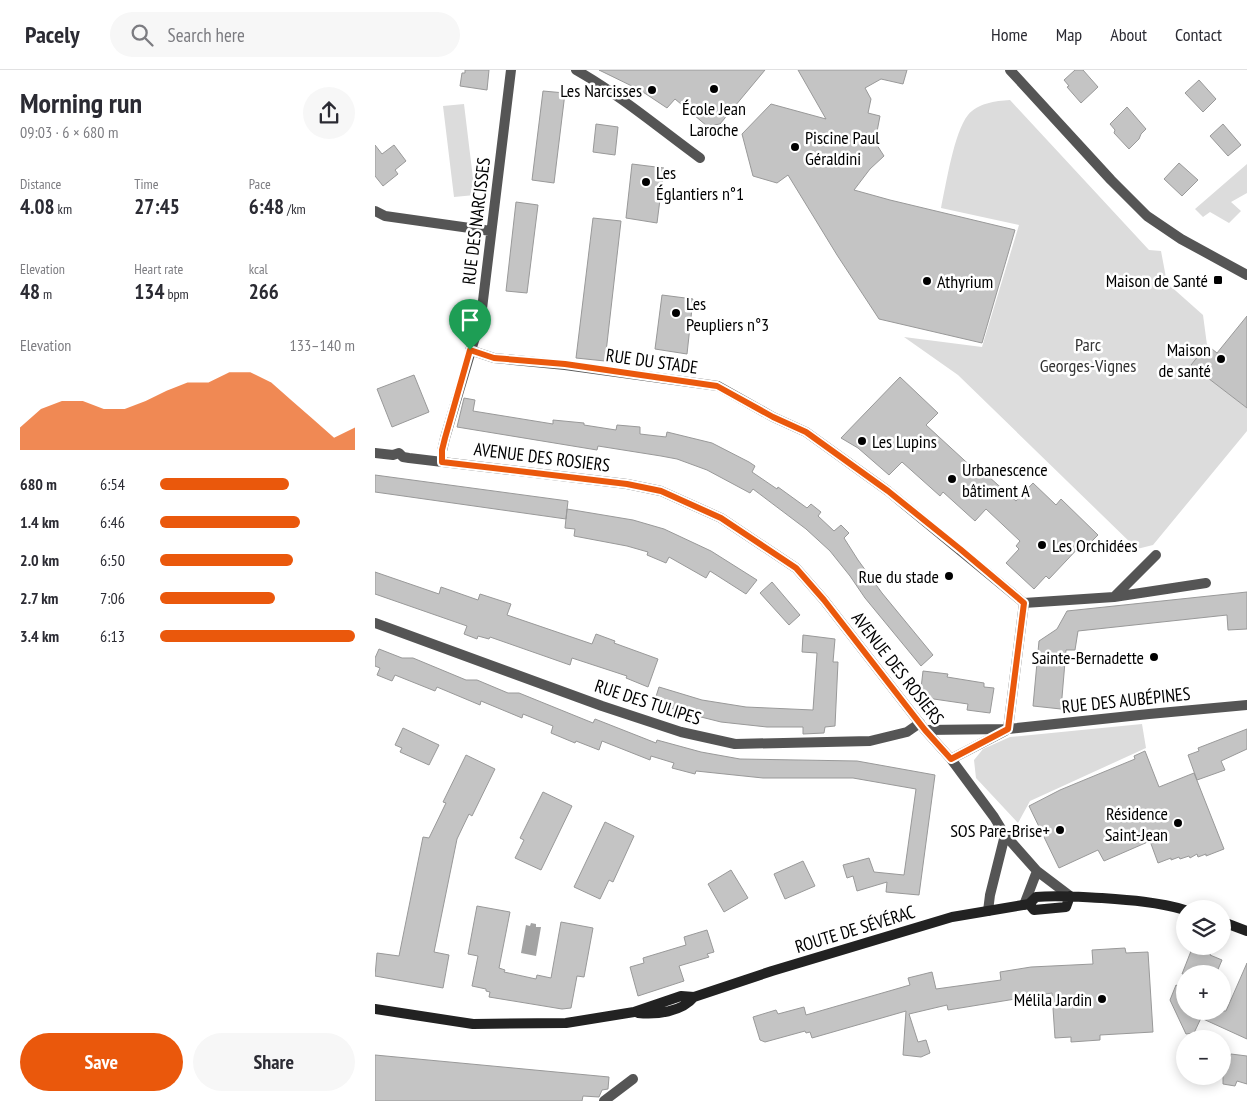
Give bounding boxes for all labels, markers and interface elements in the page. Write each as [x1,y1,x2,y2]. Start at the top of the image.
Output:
search box [110,12,460,57]
text: Pacely [25,19,80,50]
icon: search [128,21,156,49]
text: Search here [168,23,245,47]
text: Home [991,23,1028,46]
text: Map [1056,23,1082,46]
text: About [1110,23,1147,46]
text: Contact [1175,23,1222,46]
place label: Les Narcisses [560,79,642,102]
marker: École Jean Laroche [708,83,720,95]
text: Morning run [20,84,142,121]
marker: Les Narcisses [646,84,658,96]
button: share [303,87,355,139]
place label: École Jean Laroche [682,97,746,141]
text: 09:03 · 6 × 680 m [20,122,118,142]
place label: Piscine Paul Géraldini [805,126,880,170]
marker: Piscine Paul Géraldini [789,141,801,153]
street label: RUE DES NARCISSES [457,156,495,286]
place label: Les Églantiers n°1 [656,161,744,205]
text: Distance [20,175,61,193]
text: Time [134,175,159,193]
text: Pace [249,175,271,193]
marker: Les Églantiers n°1 [640,176,652,188]
text: 4.08 [20,193,55,220]
text: 27:45 [134,193,180,220]
text: 6:48 [249,193,284,220]
text: km [55,200,72,218]
text: /km [284,200,306,218]
text: Elevation [20,260,65,278]
text: Heart rate [134,260,183,278]
text: kcal [249,260,268,278]
place label: Maison de Santé [1106,269,1208,292]
place label: Athyrium [937,270,993,293]
marker: Maison de Santé [1212,274,1224,286]
marker: Athyrium [921,275,933,287]
text: 48 [20,278,40,305]
text: 134 [134,278,164,305]
text: 266 [249,278,279,305]
text: m [40,285,52,303]
text: bpm [164,285,189,303]
place label: Les Peupliers n°3 [686,292,769,336]
pin [449,299,491,350]
icon: arrive [456,306,484,334]
marker: Les Peupliers n°3 [670,307,682,319]
park label: Parc Georges-Vignes [1040,333,1136,377]
text: Elevation [20,335,71,355]
text: 133–140 m [290,335,355,355]
place label: Maison de santé [1159,338,1211,382]
street label: RUE DU STADE [605,343,699,379]
marker: Maison de santé [1215,353,1227,365]
place label: Les Lupins [872,430,937,453]
marker: Les Lupins [856,435,868,447]
street label: AVENUE DES ROSIERS [473,437,612,477]
place label: Urbanescence bâtiment A [962,458,1048,502]
marker: Urbanescence bâtiment A [946,473,958,485]
text: 680 m [20,474,57,494]
text: 6:54 [100,474,125,494]
text: 1.4 km [20,512,59,532]
text: 6:46 [100,512,125,532]
place label: Les Orchidées [1052,534,1138,557]
marker: Les Orchidées [1036,539,1048,551]
text: 2.0 km [20,550,59,570]
text: 6:50 [100,550,125,570]
place label: Rue du stade [858,565,939,588]
marker: Rue du stade [943,570,955,582]
text: 2.7 km [20,588,58,608]
text: 7:06 [100,588,125,608]
street label: AVENUE DES ROSIERS [847,607,949,729]
text: 3.4 km [20,626,59,646]
text: 6:13 [100,626,125,646]
place label: Sainte-Bernadette [1031,646,1144,669]
marker: Sainte-Bernadette [1148,651,1160,663]
street label: RUE DES TULIPES [592,674,704,730]
street label: RUE DES AUBÉPINES [1061,682,1192,718]
place label: Résidence Saint-Jean [1105,802,1168,846]
marker: Résidence Saint-Jean [1172,817,1184,829]
place label: SOS Pare-Brise+ [950,819,1050,842]
marker: SOS Pare-Brise+ [1054,824,1066,836]
street label: ROUTE DE SÉVÉRAC [792,900,918,958]
map controls [1176,900,1231,1085]
button: layers [1176,900,1231,955]
button: + [1176,965,1231,1020]
place label: Mélila Jardin [1014,988,1092,1011]
marker: Mélila Jardin [1096,993,1108,1005]
button: − [1176,1030,1231,1085]
button: Save [20,1033,183,1091]
button: Share [193,1033,355,1091]

